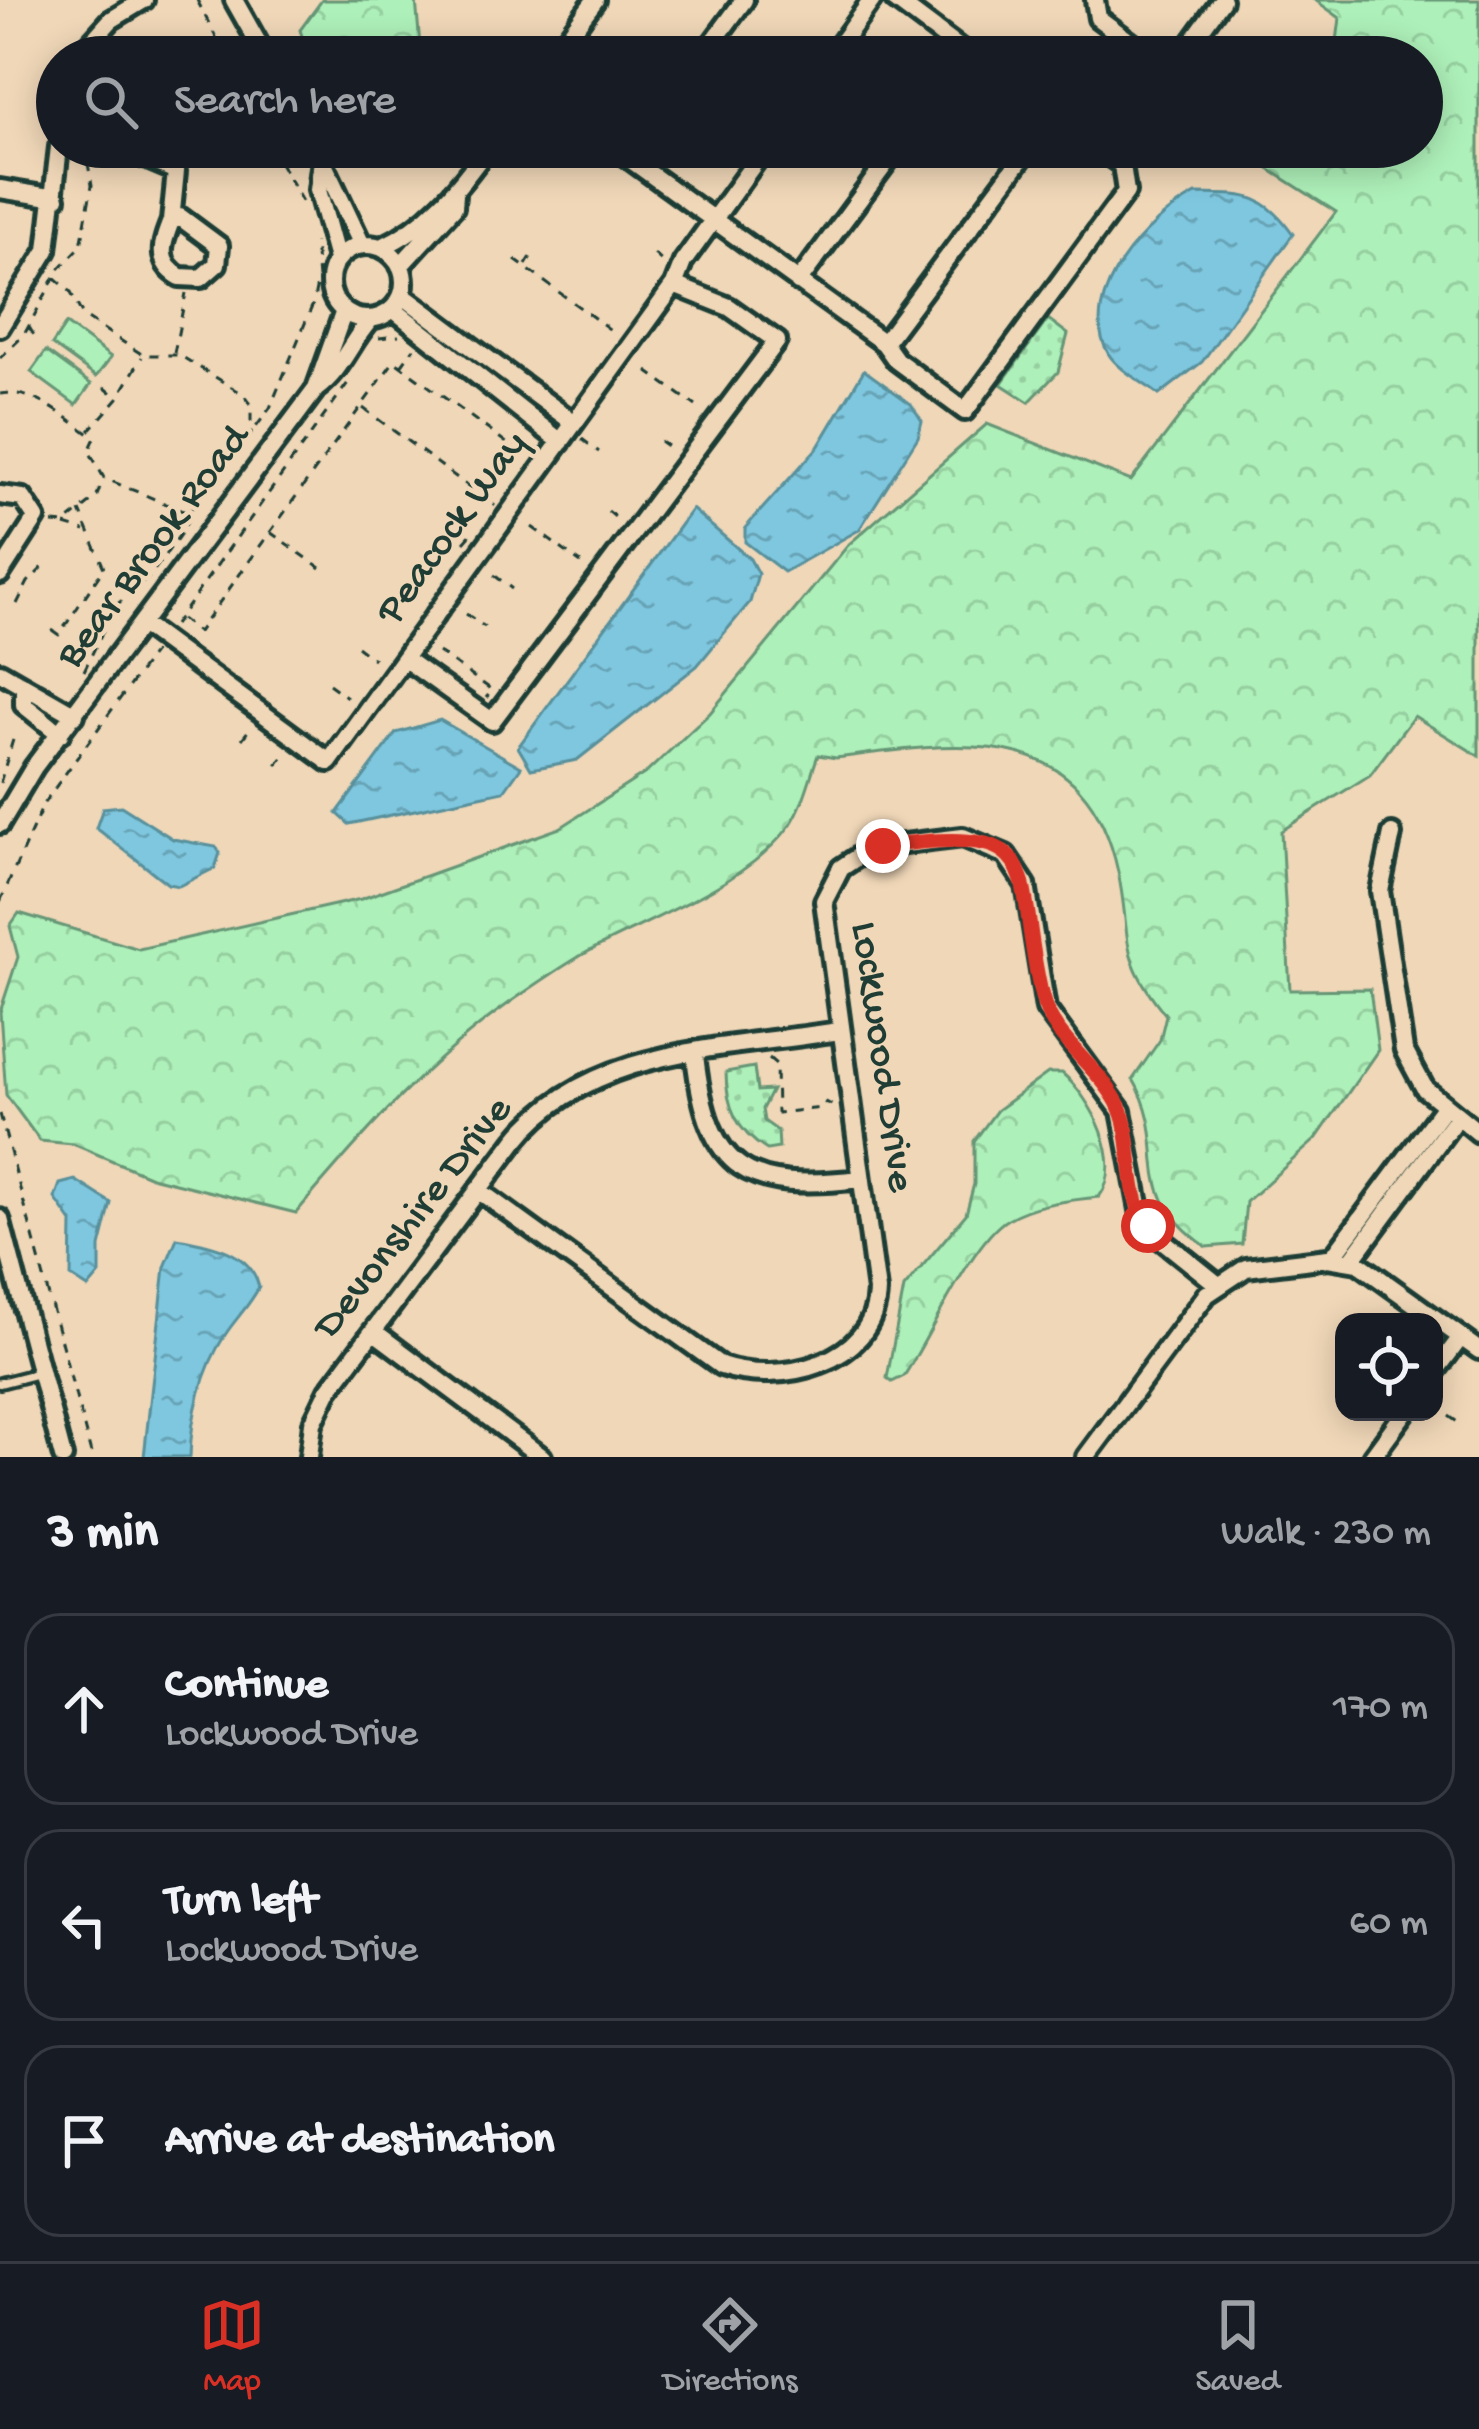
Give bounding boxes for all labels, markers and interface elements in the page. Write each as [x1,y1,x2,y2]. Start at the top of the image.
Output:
search box [36,36,1443,168]
icon: search [78,69,144,135]
text: Search here [174,76,396,129]
street label: Bear Brook Road [47,414,264,680]
street label: Peacock Way [366,423,541,637]
route end [856,819,910,873]
street label: Lockwood Drive [837,919,923,1197]
street label: Devonshire Drive [303,1087,526,1352]
route start [1121,1199,1175,1253]
map controls [1335,1313,1443,1421]
button: locate [1335,1313,1443,1421]
text: 3 min [48,1505,158,1565]
text: Walk · 230 m [1221,1512,1431,1558]
text: Continue [165,1660,328,1713]
icon: ahead [51,1676,117,1742]
text: 170 m [1333,1686,1428,1732]
text: Lockwood Drive [165,1713,418,1759]
text: Turn left [165,1876,317,1929]
icon: left [51,1892,117,1958]
text: 60 m [1349,1902,1428,1948]
text: Lockwood Drive [165,1929,418,1975]
icon: arrive [51,2108,117,2174]
text: Arrive at destination [165,2115,554,2168]
tab: Map [199,2292,265,2402]
tab: Directions [663,2292,797,2402]
tab: Saved [1195,2292,1280,2402]

